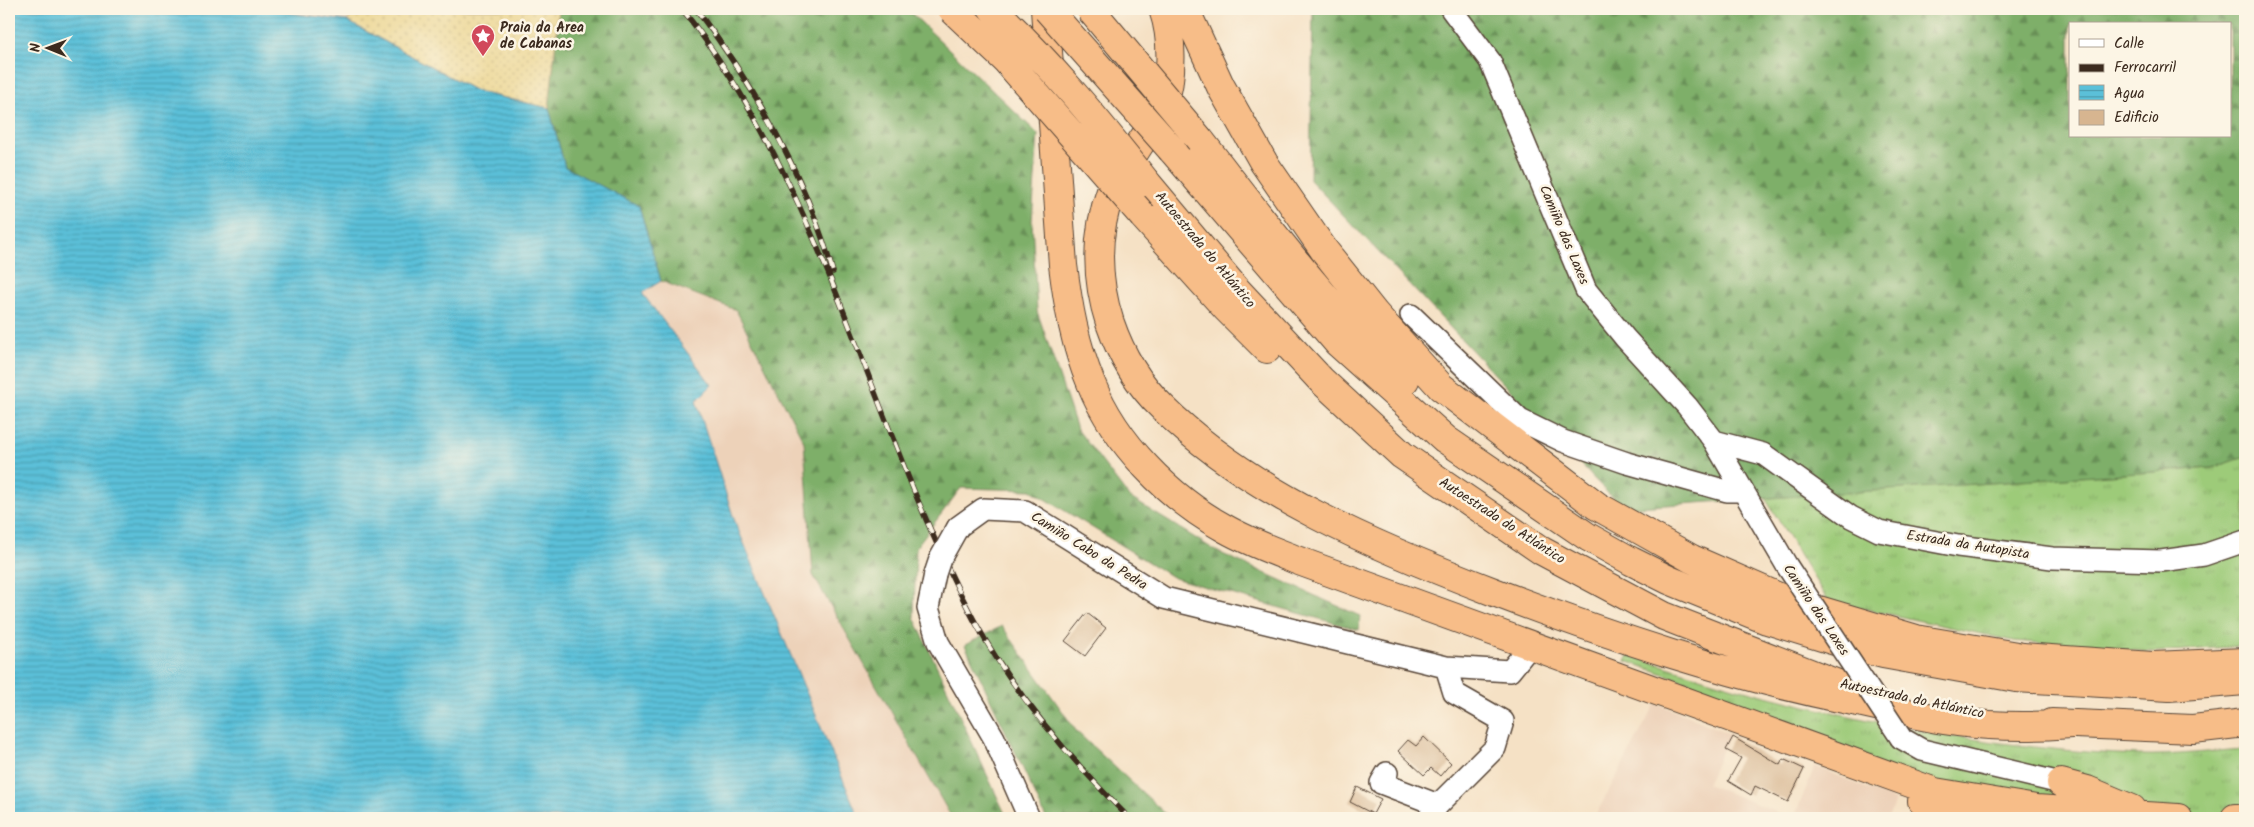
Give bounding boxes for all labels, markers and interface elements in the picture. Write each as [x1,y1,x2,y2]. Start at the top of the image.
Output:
place label: Praia da Area de Cabanas [500,17,584,55]
north arrow [22,22,72,72]
legend [2069,22,2232,138]
place icon: Praia da Area de Cabanas [470,23,496,57]
text: Calle [2114,32,2144,56]
text: N [25,43,47,52]
text: Ferrocarril [2114,56,2177,80]
text: Agua [2114,82,2145,106]
text: Edificio [2114,106,2159,130]
street label: Camiño das Laxes [1533,182,1595,288]
street label: Autoestrada do Atlántico [1149,187,1261,313]
street label: Autoestrada do Atlántico [1434,472,1570,570]
street label: Camiño Cabo da Pedra [1026,506,1152,596]
street label: Estrada da Autopista [1905,524,2031,566]
street label: Camiño das Laxes [1777,560,1855,660]
street label: Autoestrada do Atlántico [1838,673,1986,725]

